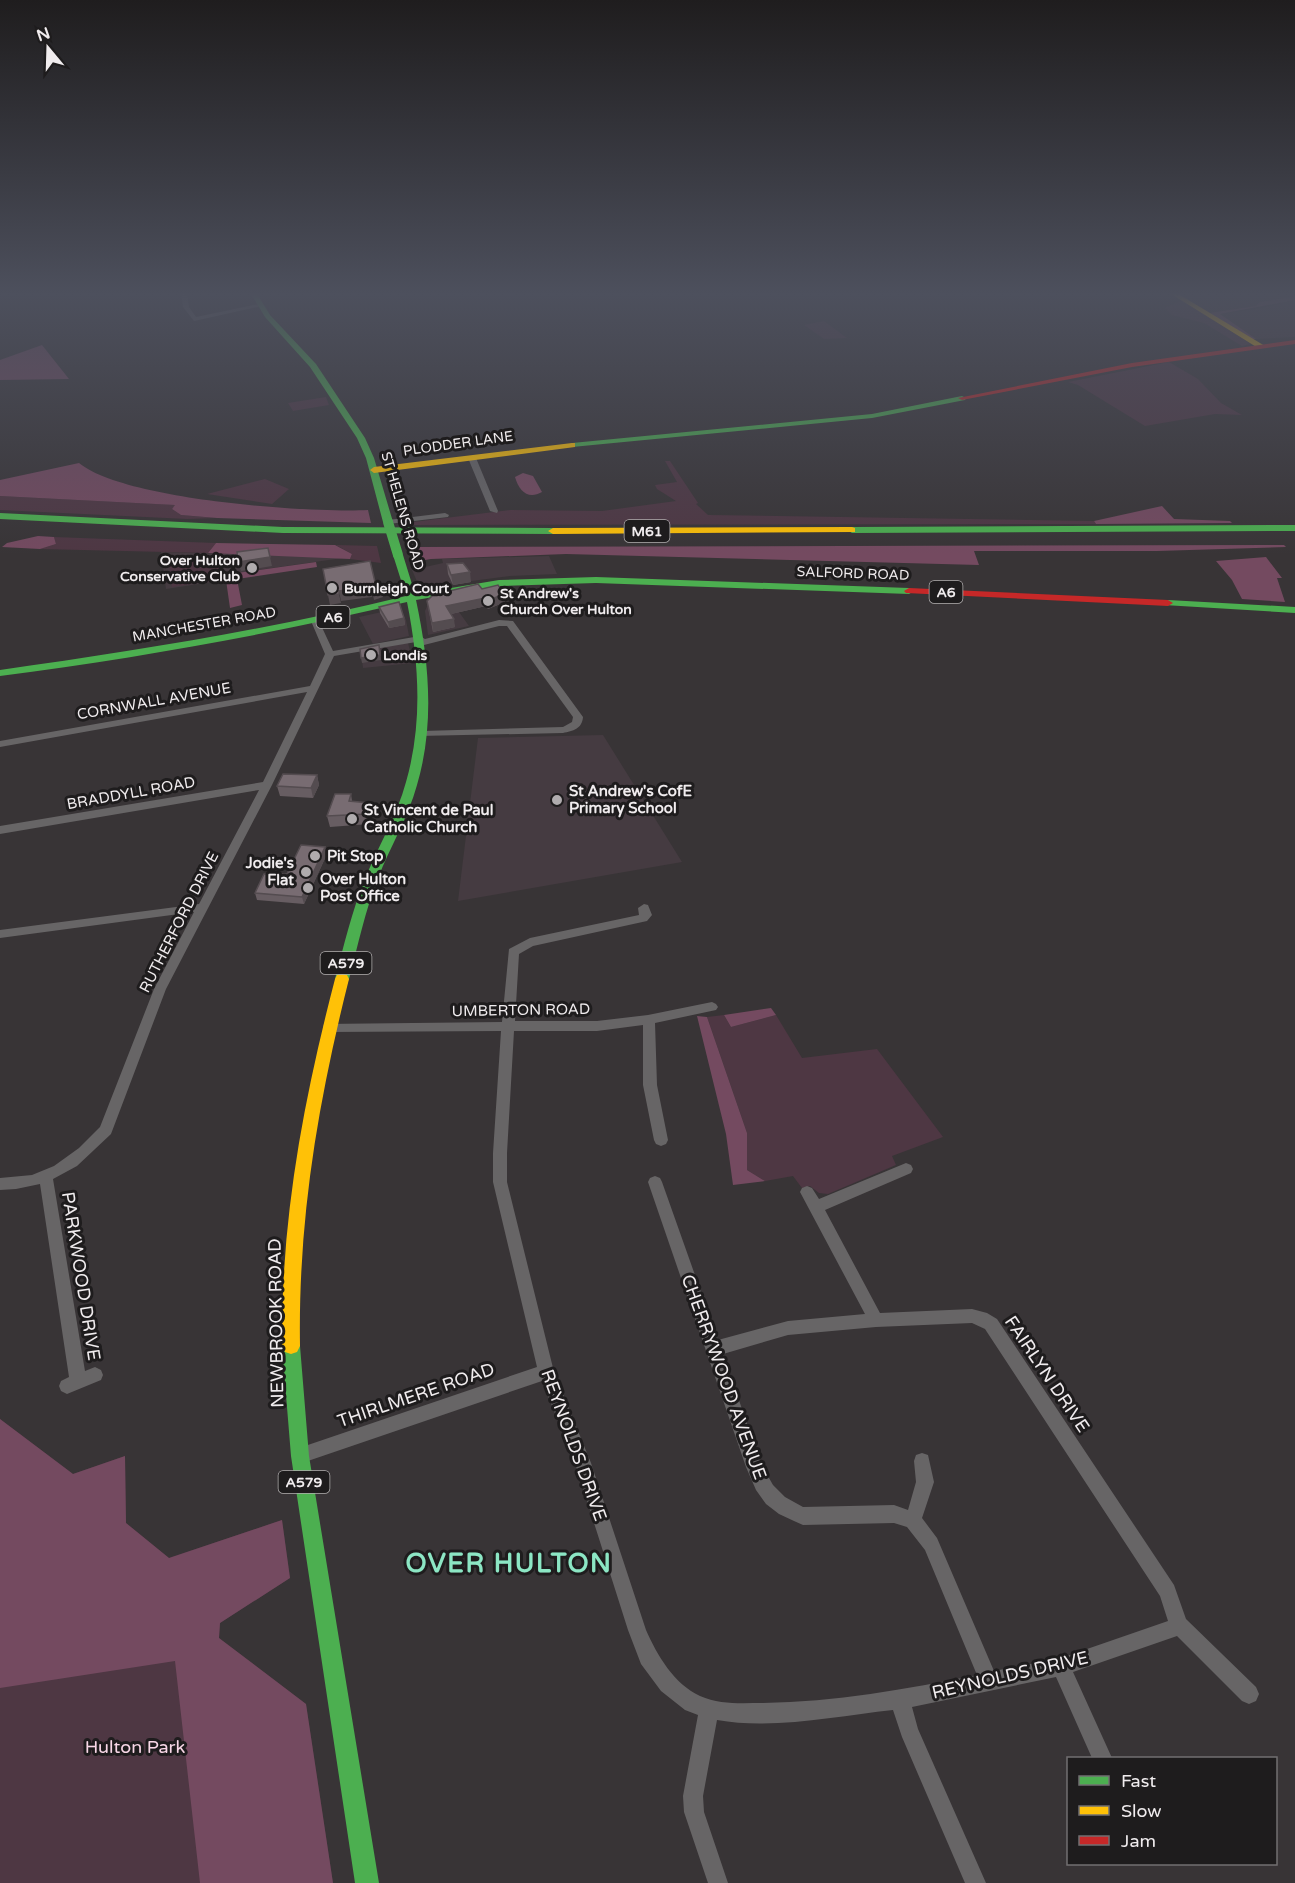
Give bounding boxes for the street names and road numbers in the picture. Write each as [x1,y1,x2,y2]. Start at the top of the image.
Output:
street label: PLODDER LANE [402,427,514,460]
street label: ST HELENS ROAD [377,450,428,572]
road number: M61 [624,520,670,542]
street label: SALFORD ROAD [796,563,910,584]
road number: A6 [930,581,962,603]
street label: MANCHESTER ROAD [131,603,277,646]
road number: A6 [316,606,350,628]
street label: CORNWALL AVENUE [76,679,232,723]
street label: BRADDYLL ROAD [65,773,197,813]
street label: RUTHERFORD DRIVE [136,848,222,996]
road number: A579 [320,952,372,974]
street label: UMBERTON ROAD [452,1000,590,1020]
street label: PARKWOOD DRIVE [57,1190,105,1362]
street label: NEWBROOK ROAD [264,1238,288,1408]
street label: CHERRYWOOD AVENUE [677,1271,771,1483]
street label: FAIRLYN DRIVE [1000,1311,1094,1437]
street label: THIRLMERE ROAD [334,1358,498,1432]
street label: REYNOLDS DRIVE [536,1366,612,1524]
road number: A579 [278,1471,330,1493]
street label: REYNOLDS DRIVE [930,1646,1090,1704]

